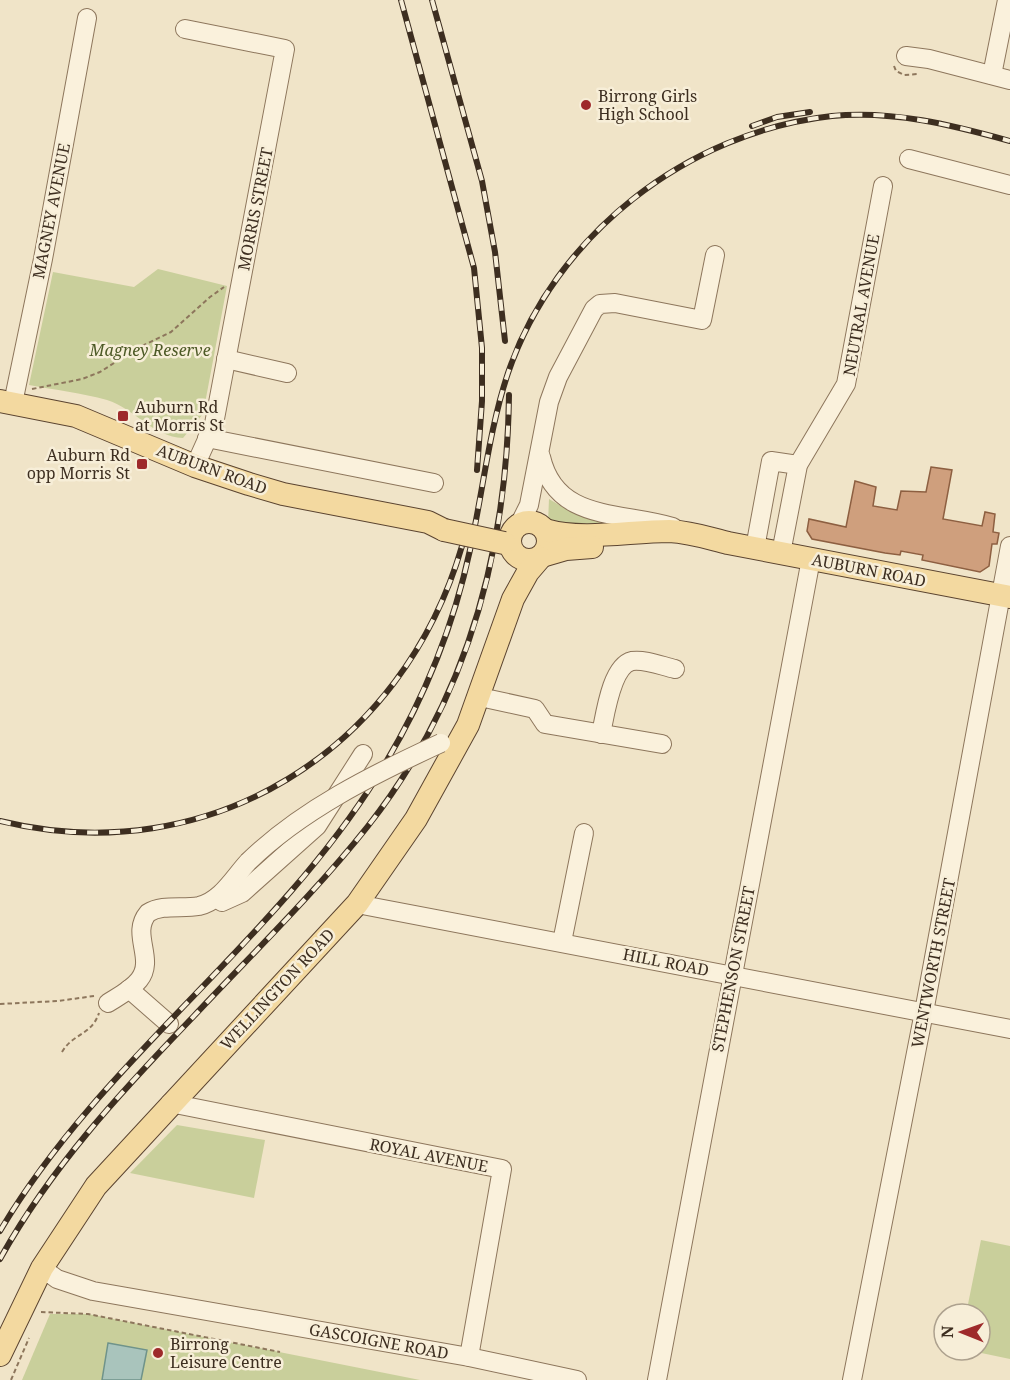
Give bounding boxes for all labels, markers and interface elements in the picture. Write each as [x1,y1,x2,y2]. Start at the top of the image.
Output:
place label: Birrong Girls High School [598,85,697,125]
marker: Birrong Girls High School [579,98,593,112]
street label: MAGNEY AVENUE [27,141,75,281]
street label: MORRIS STREET [232,145,278,272]
street label: NEUTRAL AVENUE [838,232,884,378]
park label: Magney Reserve [88,339,211,361]
place label: Auburn Rd at Morris St [135,396,224,436]
marker: Auburn Rd at Morris St [116,409,130,423]
street label: AUBURN ROAD [154,439,270,499]
place label: Auburn Rd opp Morris St [27,444,130,484]
marker: Auburn Rd opp Morris St [135,457,149,471]
street label: AUBURN ROAD [810,548,928,592]
street label: WENTWORTH STREET [906,876,960,1050]
street label: STEPHENSON STREET [706,884,760,1054]
street label: WELLINGTON ROAD [215,924,339,1054]
street label: HILL ROAD [621,943,711,981]
street label: ROYAL AVENUE [368,1133,490,1177]
north arrow [932,1302,992,1362]
street label: GASCOIGNE ROAD [307,1318,451,1364]
text: N [936,1325,958,1338]
place label: Birrong Leisure Centre [170,1333,282,1373]
marker: Birrong Leisure Centre [151,1346,165,1360]

